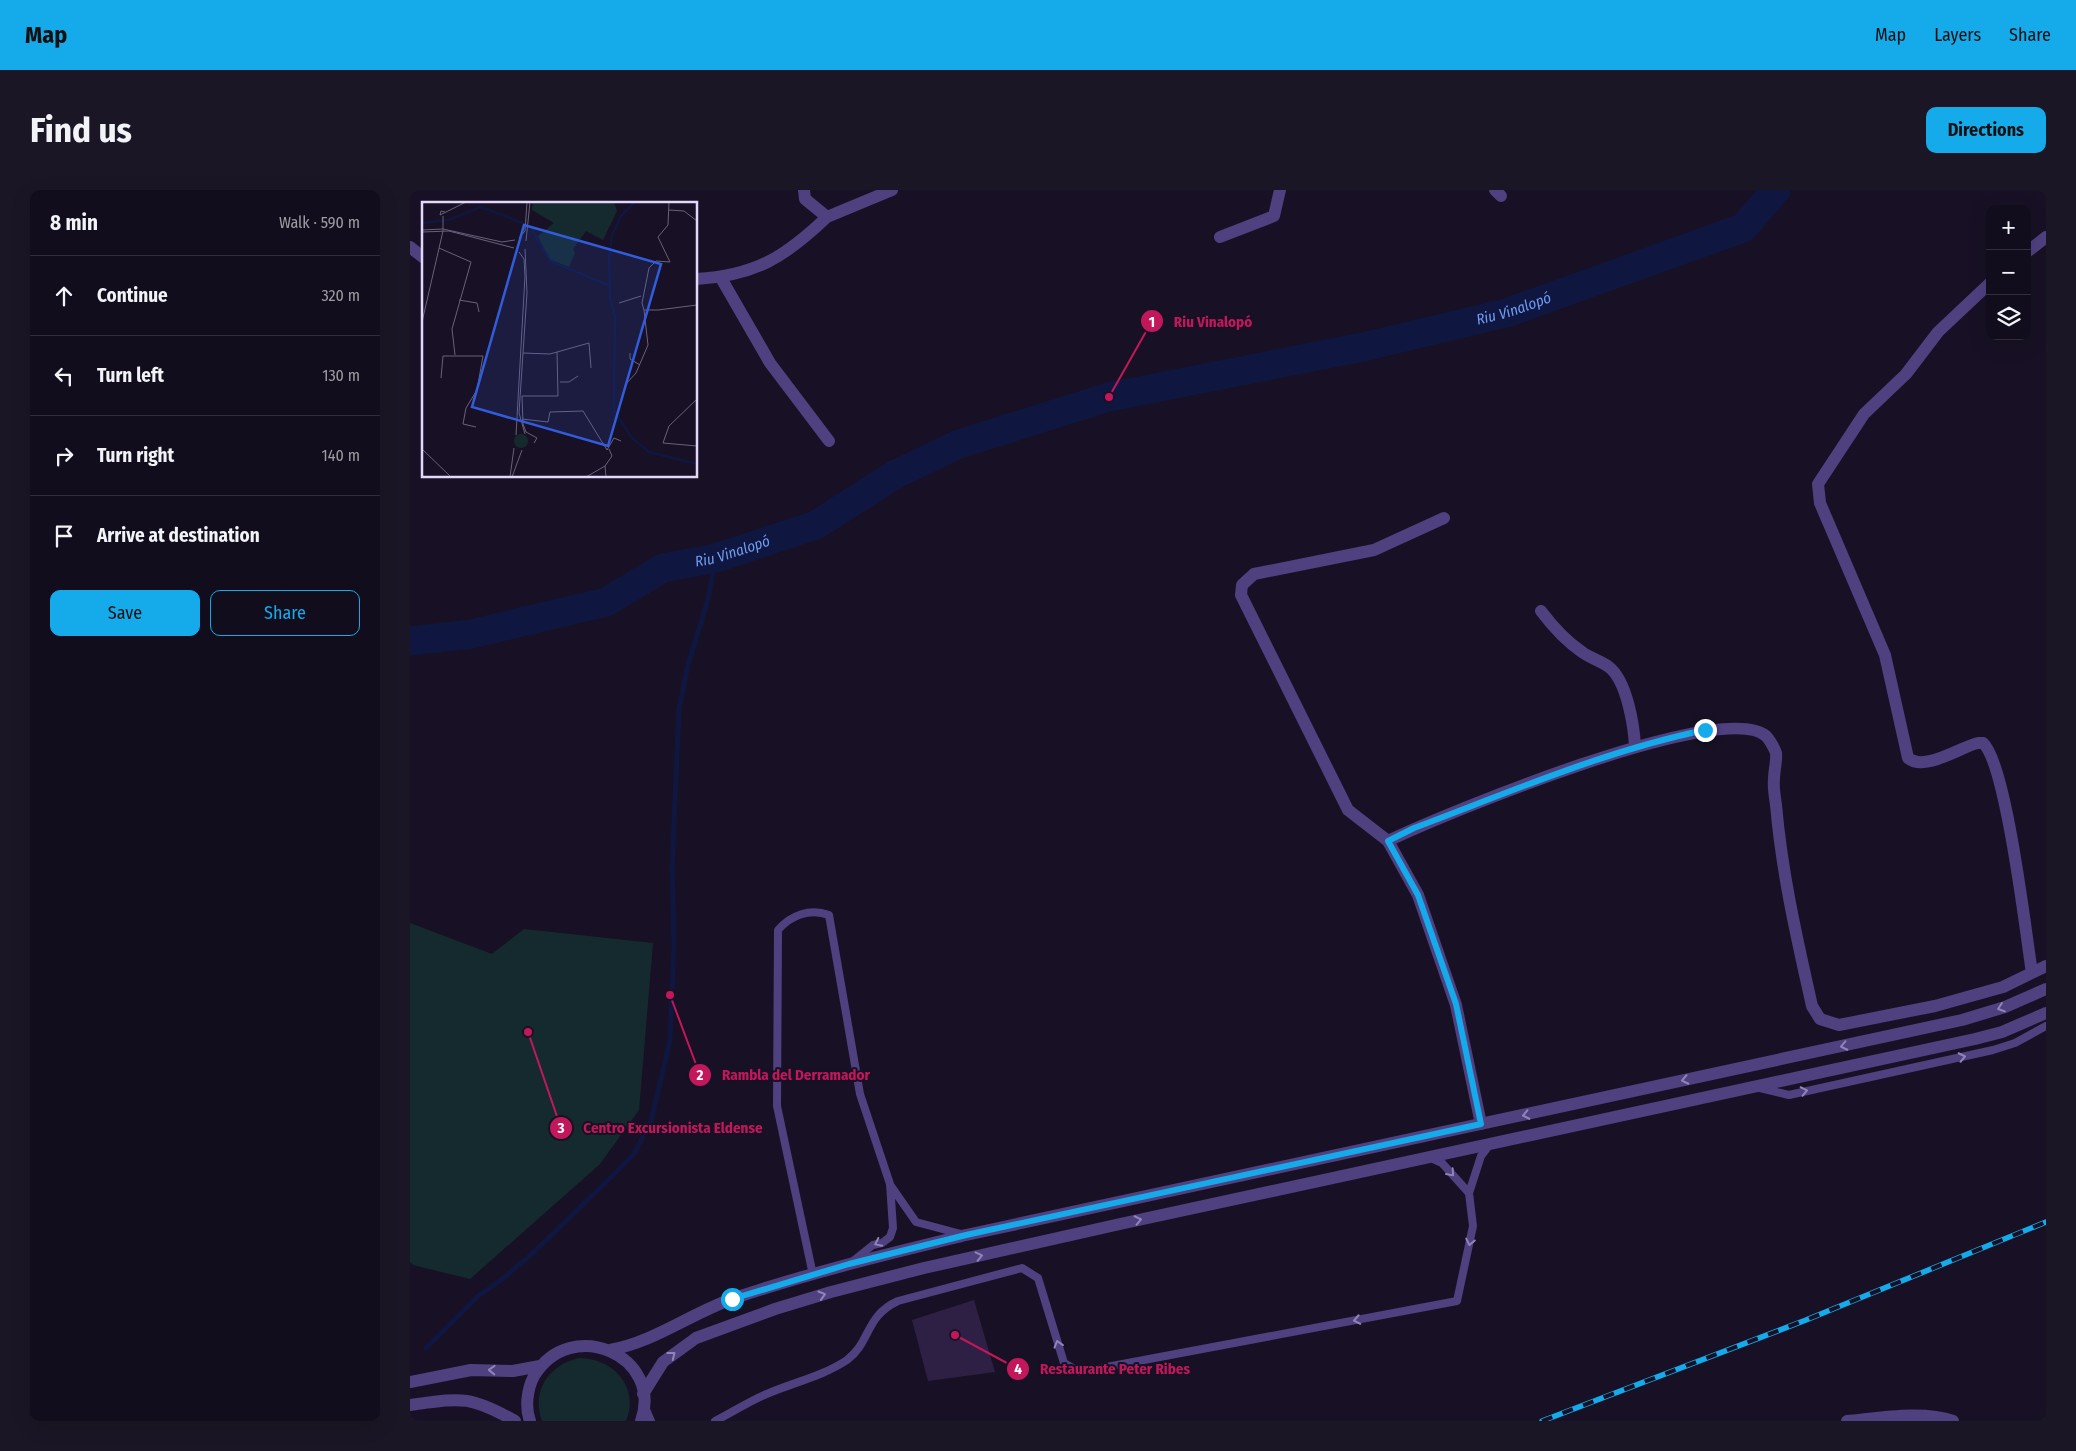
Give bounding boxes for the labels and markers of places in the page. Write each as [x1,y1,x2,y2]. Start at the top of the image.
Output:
callout: Riu Vinalopó [1139,306,1262,336]
callout: Rambla del Derramador [687,1060,880,1090]
callout: Centro Excursionista Eldense [548,1113,772,1143]
callout: Restaurante Peter Ribes [1005,1354,1200,1384]

